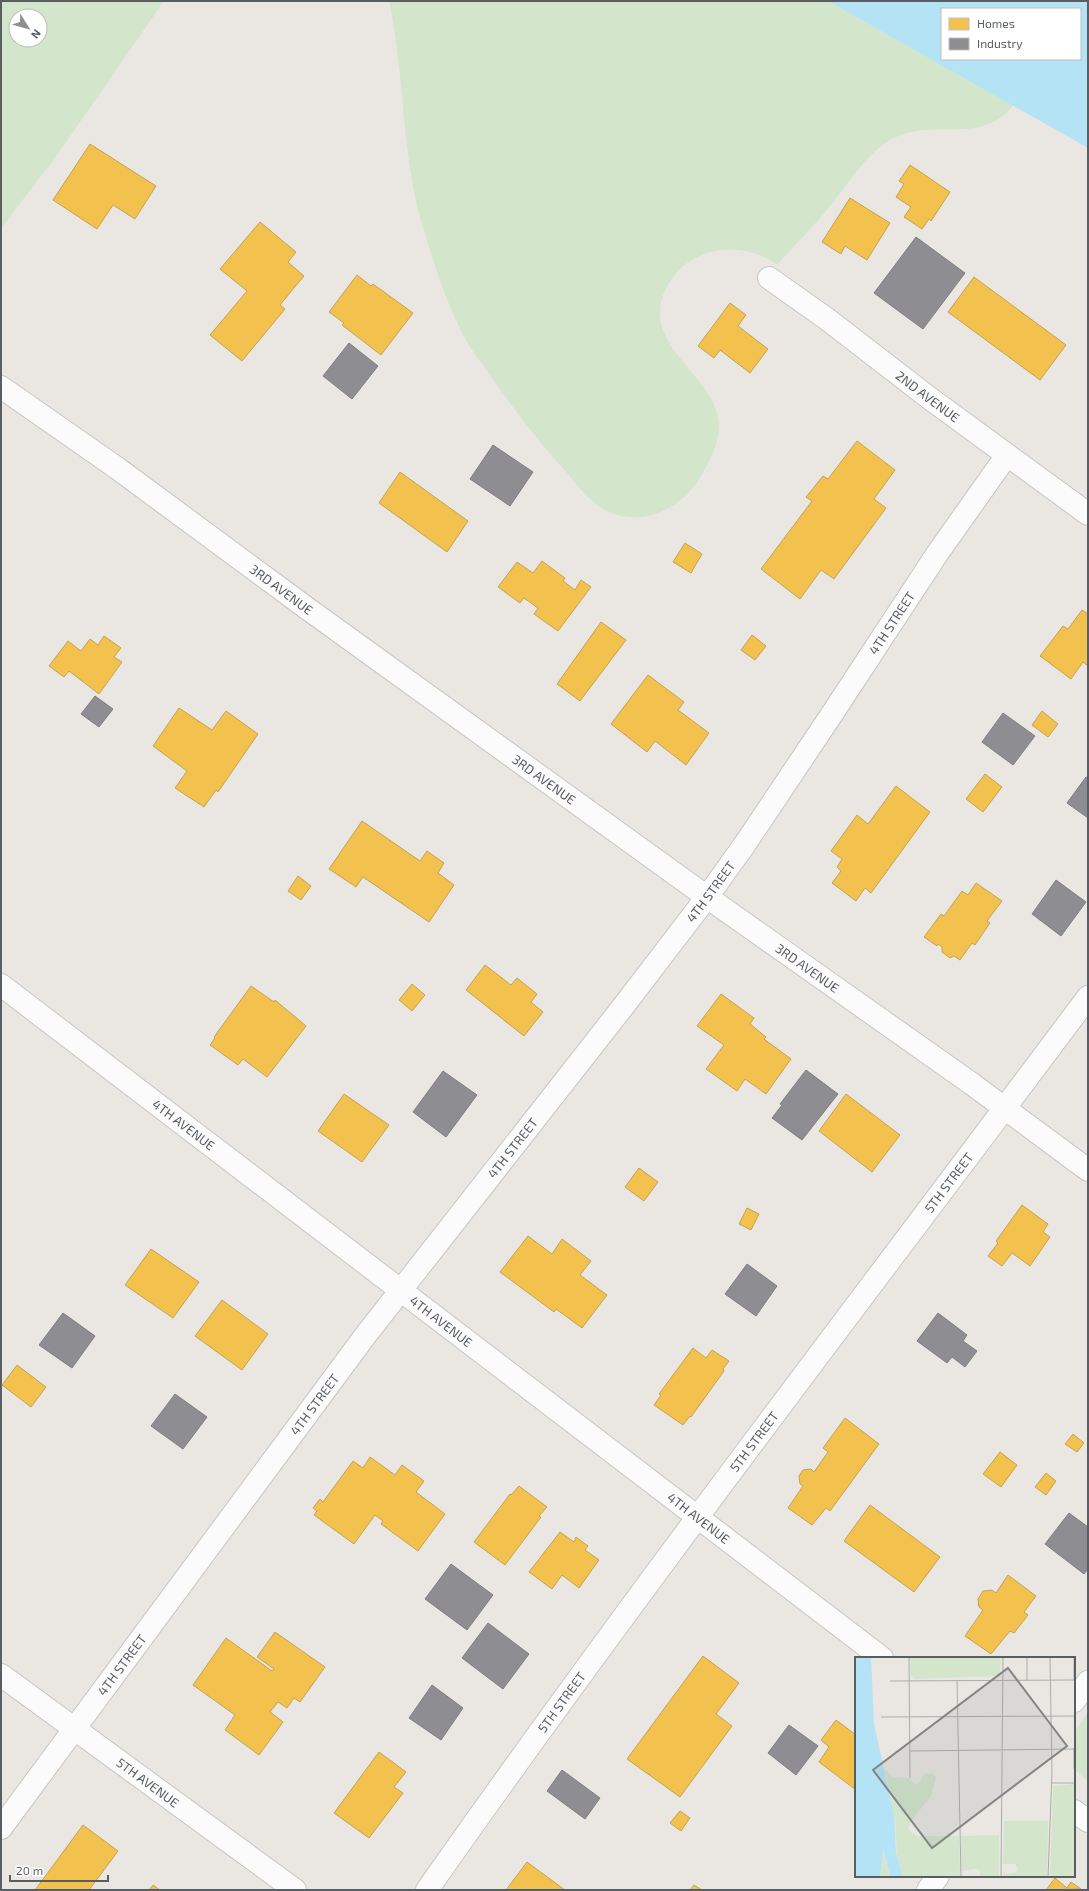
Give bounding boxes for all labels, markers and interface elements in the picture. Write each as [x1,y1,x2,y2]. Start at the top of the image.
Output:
north arrow [8,8,48,48]
legend [941,8,1081,60]
text: Homes [977,16,1015,30]
text: N [29,27,44,41]
text: Industry [977,36,1023,50]
street label: 2ND AVENUE [893,367,963,425]
street label: 3RD AVENUE [247,561,316,618]
street label: 4TH STREET [865,588,918,657]
street label: 3RD AVENUE [509,751,579,808]
street label: 4TH STREET [683,857,739,925]
street label: 3RD AVENUE [772,940,843,996]
street label: 4TH AVENUE [149,1096,218,1154]
street label: 4TH STREET [484,1114,541,1181]
street label: 5TH STREET [921,1149,977,1216]
street label: 4TH AVENUE [407,1292,476,1350]
street label: 4TH STREET [287,1370,343,1438]
street label: 5TH STREET [726,1408,782,1475]
street label: 4TH AVENUE [664,1489,733,1547]
street label: 4TH STREET [94,1631,150,1699]
inset map [855,1657,1075,1877]
street label: 5TH STREET [534,1668,589,1736]
street label: 5TH AVENUE [113,1754,182,1811]
scale bar [10,1857,108,1883]
text: 20 m [16,1863,43,1877]

